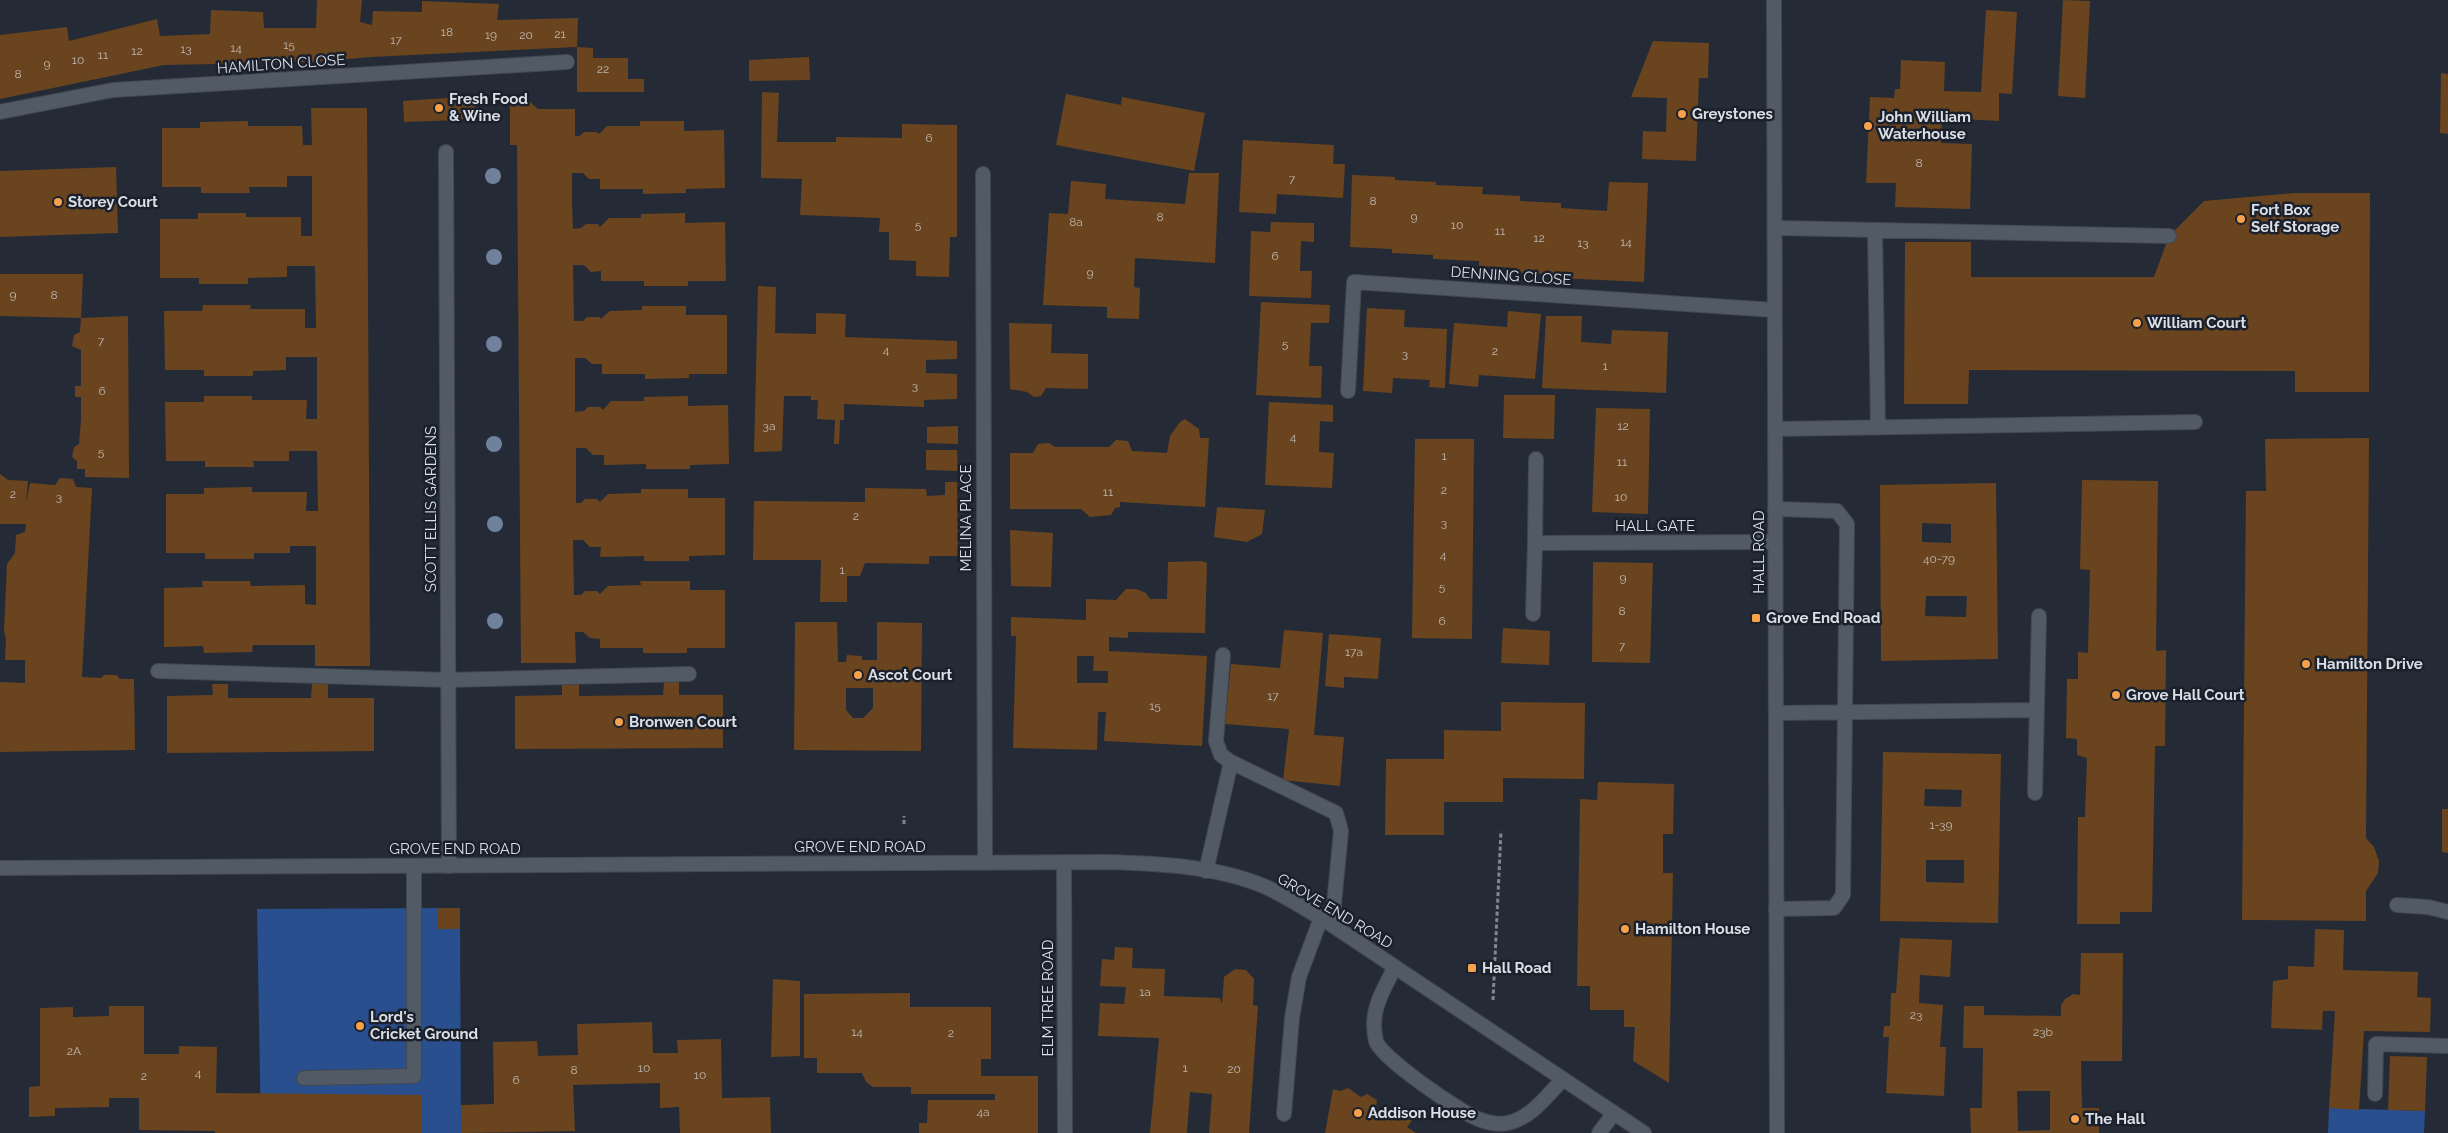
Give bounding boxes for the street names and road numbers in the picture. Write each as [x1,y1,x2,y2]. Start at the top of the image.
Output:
street label: HAMILTON CLOSE [216,51,346,77]
street label: DENNING CLOSE [1450,263,1572,289]
street label: SCOTT ELLIS GARDENS [422,426,440,592]
street label: MELINA PLACE [957,464,975,572]
street label: HALL ROAD [1750,510,1768,594]
street label: HALL GATE [1615,517,1695,535]
street label: GROVE END ROAD [794,838,926,856]
street label: GROVE END ROAD [389,840,521,858]
street label: GROVE END ROAD [1274,869,1396,953]
street label: ELM TREE ROAD [1039,939,1057,1057]

